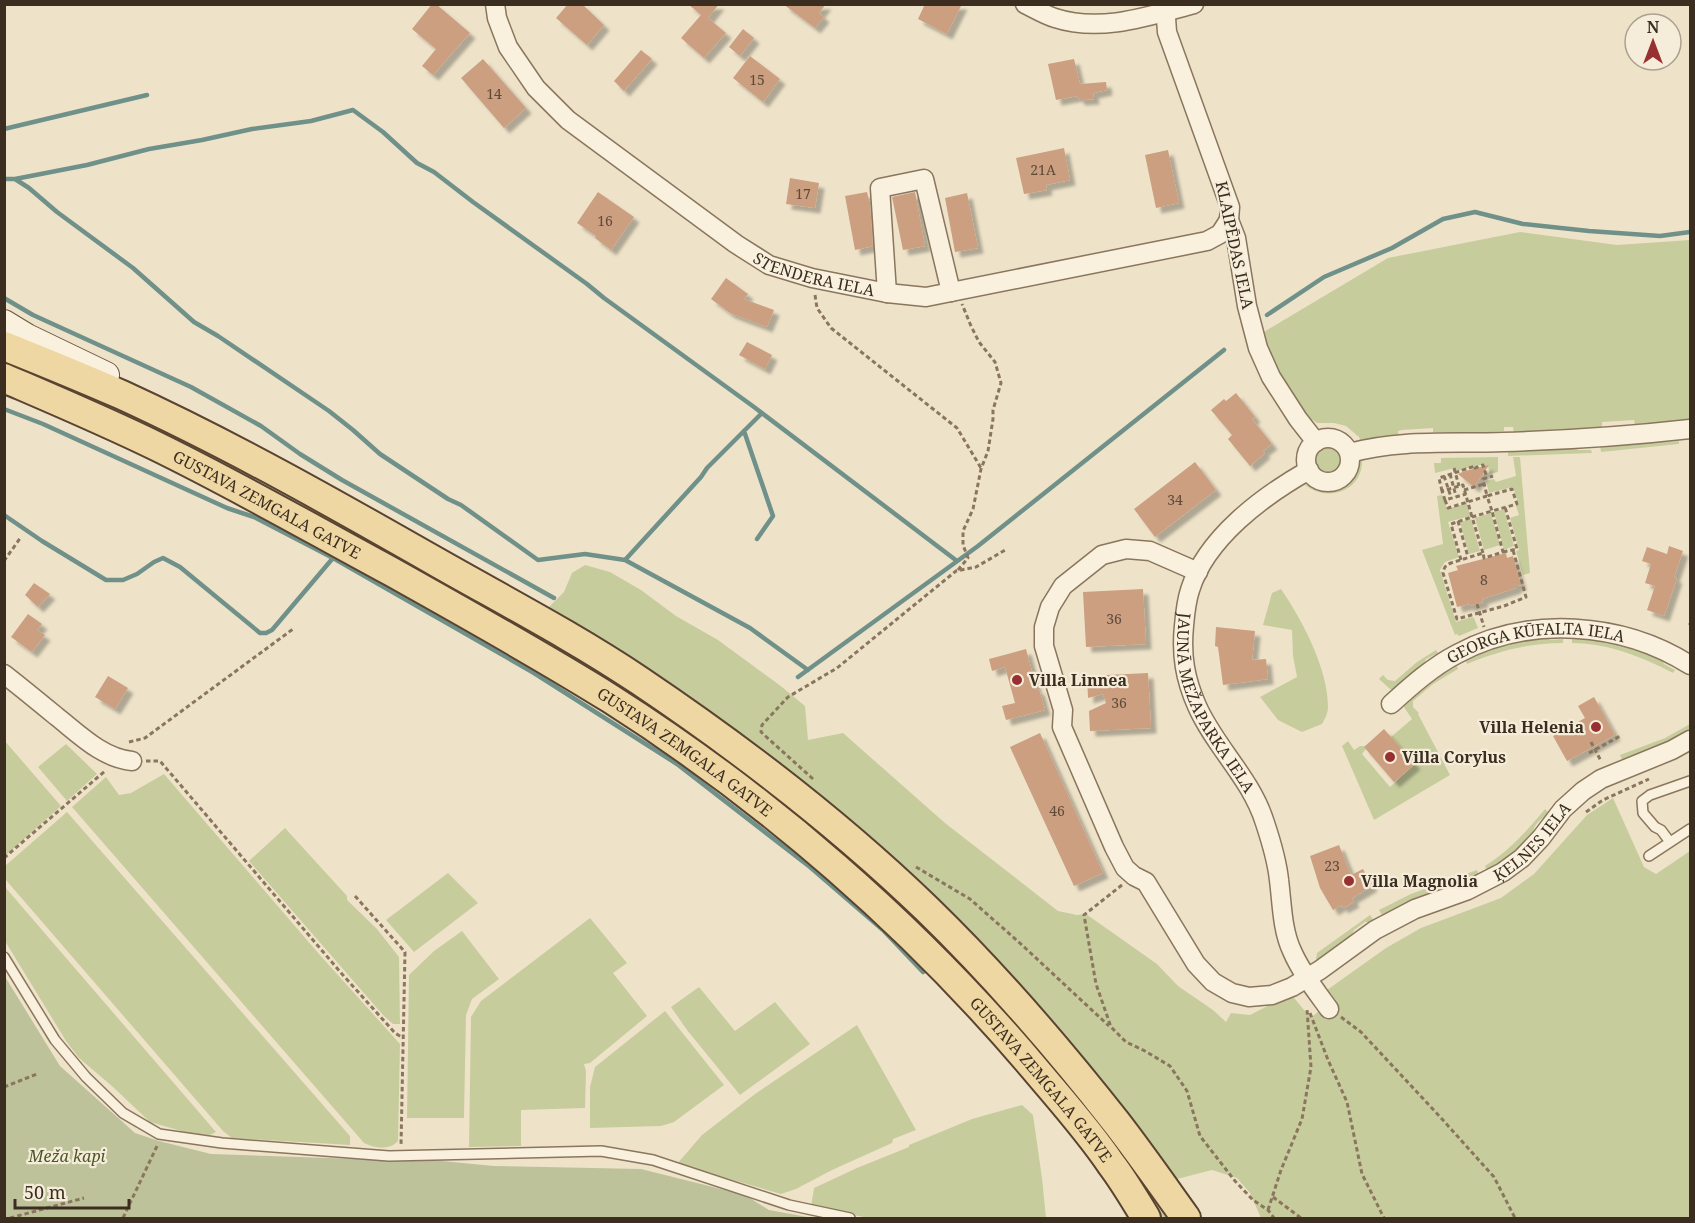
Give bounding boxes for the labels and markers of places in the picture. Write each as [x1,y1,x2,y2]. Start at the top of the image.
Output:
place label: Villa Linnea [1029,669,1127,691]
marker: Villa Linnea [1010,673,1024,687]
place label: Villa Helenia [1479,716,1584,738]
marker: Villa Helenia [1589,720,1603,734]
place label: Villa Corylus [1402,746,1506,768]
marker: Villa Corylus [1383,750,1397,764]
place label: Villa Magnolia [1361,870,1478,892]
marker: Villa Magnolia [1342,874,1356,888]

